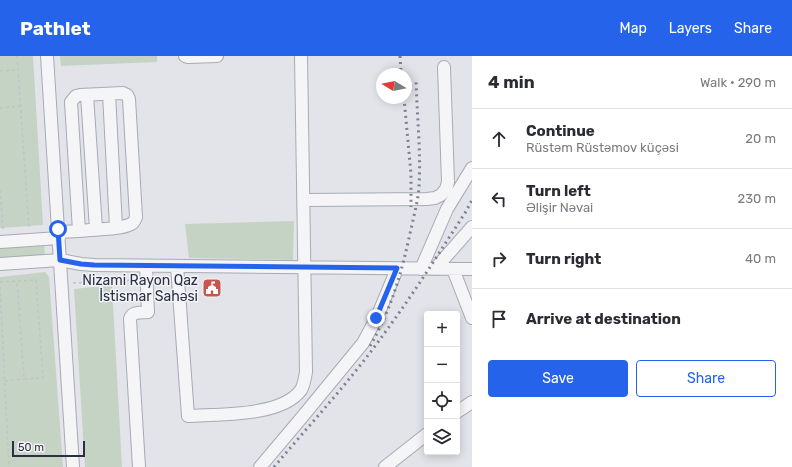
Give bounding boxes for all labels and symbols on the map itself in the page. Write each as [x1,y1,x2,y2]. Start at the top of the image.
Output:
north arrow [376,68,412,104]
route start [49,220,67,238]
place label: Nizami Rayon Qaz İstismar Sahəsi [82,272,198,305]
public building icon: Nizami Rayon Qaz İstismar Sahəsi [201,277,223,299]
route end [367,309,385,327]
scale bar [12,439,85,458]

